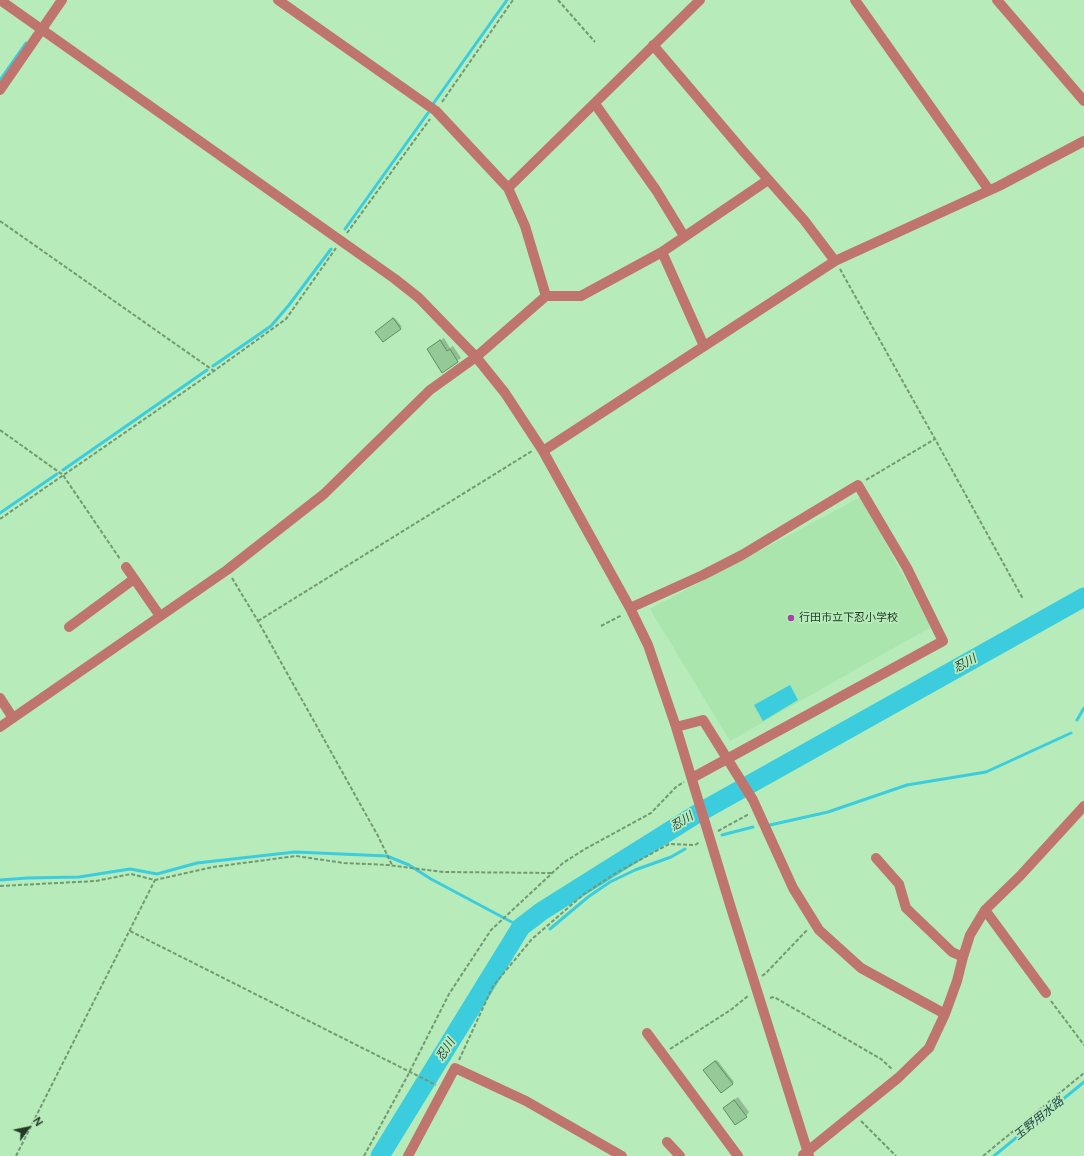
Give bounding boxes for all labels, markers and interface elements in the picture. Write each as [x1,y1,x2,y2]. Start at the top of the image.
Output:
place label: 行田市立下忍小学校 [799,611,898,625]
marker: 行田市立下忍小学校 [786,613,796,623]
water label: 忍川 [951,652,979,676]
water label: 忍川 [668,810,696,834]
water label: 忍川 [434,1036,458,1064]
water label: 玉野用水路 [1011,1095,1067,1143]
north arrow [8,1108,48,1148]
text: N [30,1114,46,1129]

